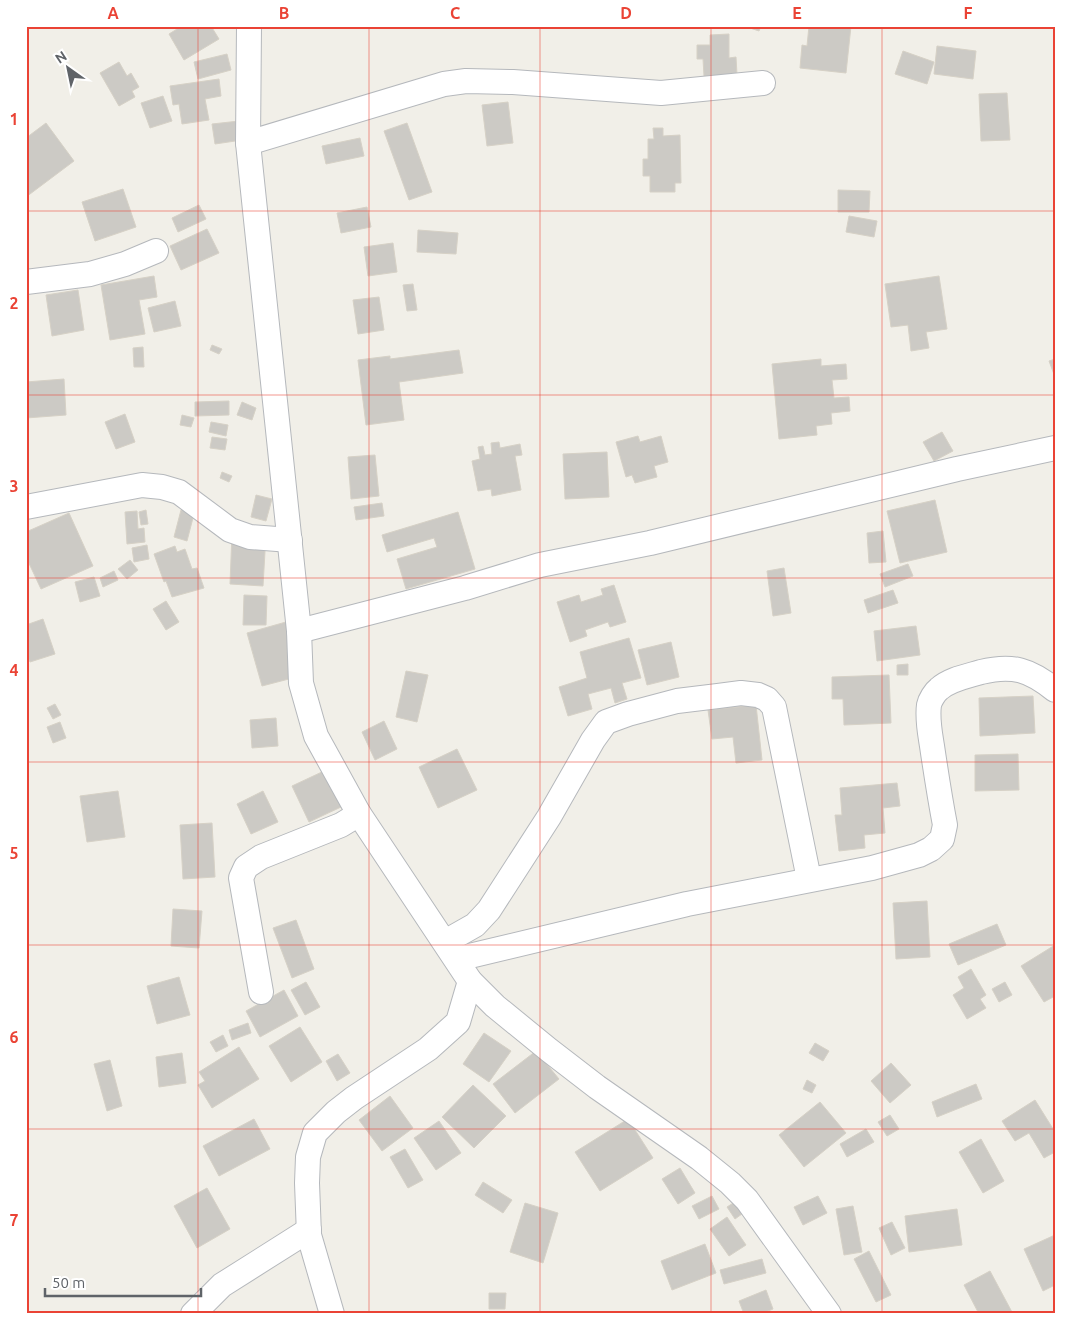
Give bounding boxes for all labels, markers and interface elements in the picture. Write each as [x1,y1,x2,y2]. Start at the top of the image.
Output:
text: A [107,4,119,22]
text: B [279,4,289,22]
text: C [450,4,460,22]
text: D [620,4,632,22]
text: E [792,4,802,22]
text: F [964,4,973,22]
north arrow [42,42,92,92]
text: N [52,48,70,67]
text: 1 [9,110,19,128]
text: 2 [9,294,19,312]
text: 3 [9,477,19,495]
text: 4 [9,661,19,679]
text: 5 [9,844,19,862]
text: 6 [9,1028,19,1046]
text: 7 [9,1211,19,1229]
scale bar [45,1265,201,1297]
text: 50 m [52,1274,85,1291]

